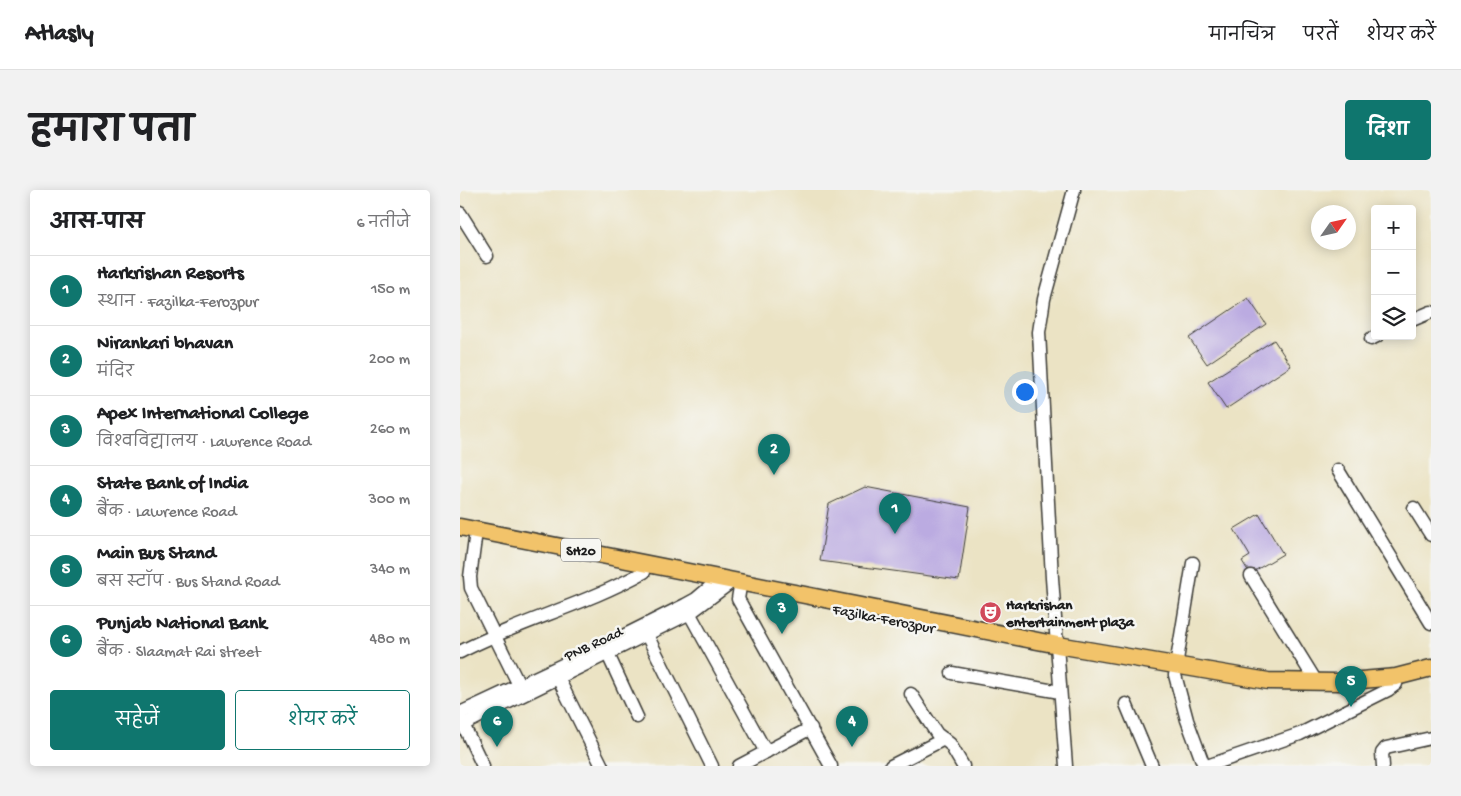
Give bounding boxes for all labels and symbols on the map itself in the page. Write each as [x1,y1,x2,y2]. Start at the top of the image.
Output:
north arrow [1311,205,1356,250]
your location [1012,379,1038,405]
pin: 2 [758,434,790,475]
pin: 1 [879,493,911,534]
road number: SH20 [561,538,601,562]
pin: 3 [766,593,798,634]
place label: Harkrishan entertainment plaza [1005,597,1135,632]
street label: Fazilka-Ferozpur [830,601,938,639]
theatre icon: Harkrishan entertainment plaza [978,601,1002,625]
street label: PNB Road [561,623,627,667]
pin: 5 [1335,666,1367,707]
pin: 6 [481,706,513,747]
pin: 4 [836,706,868,747]

